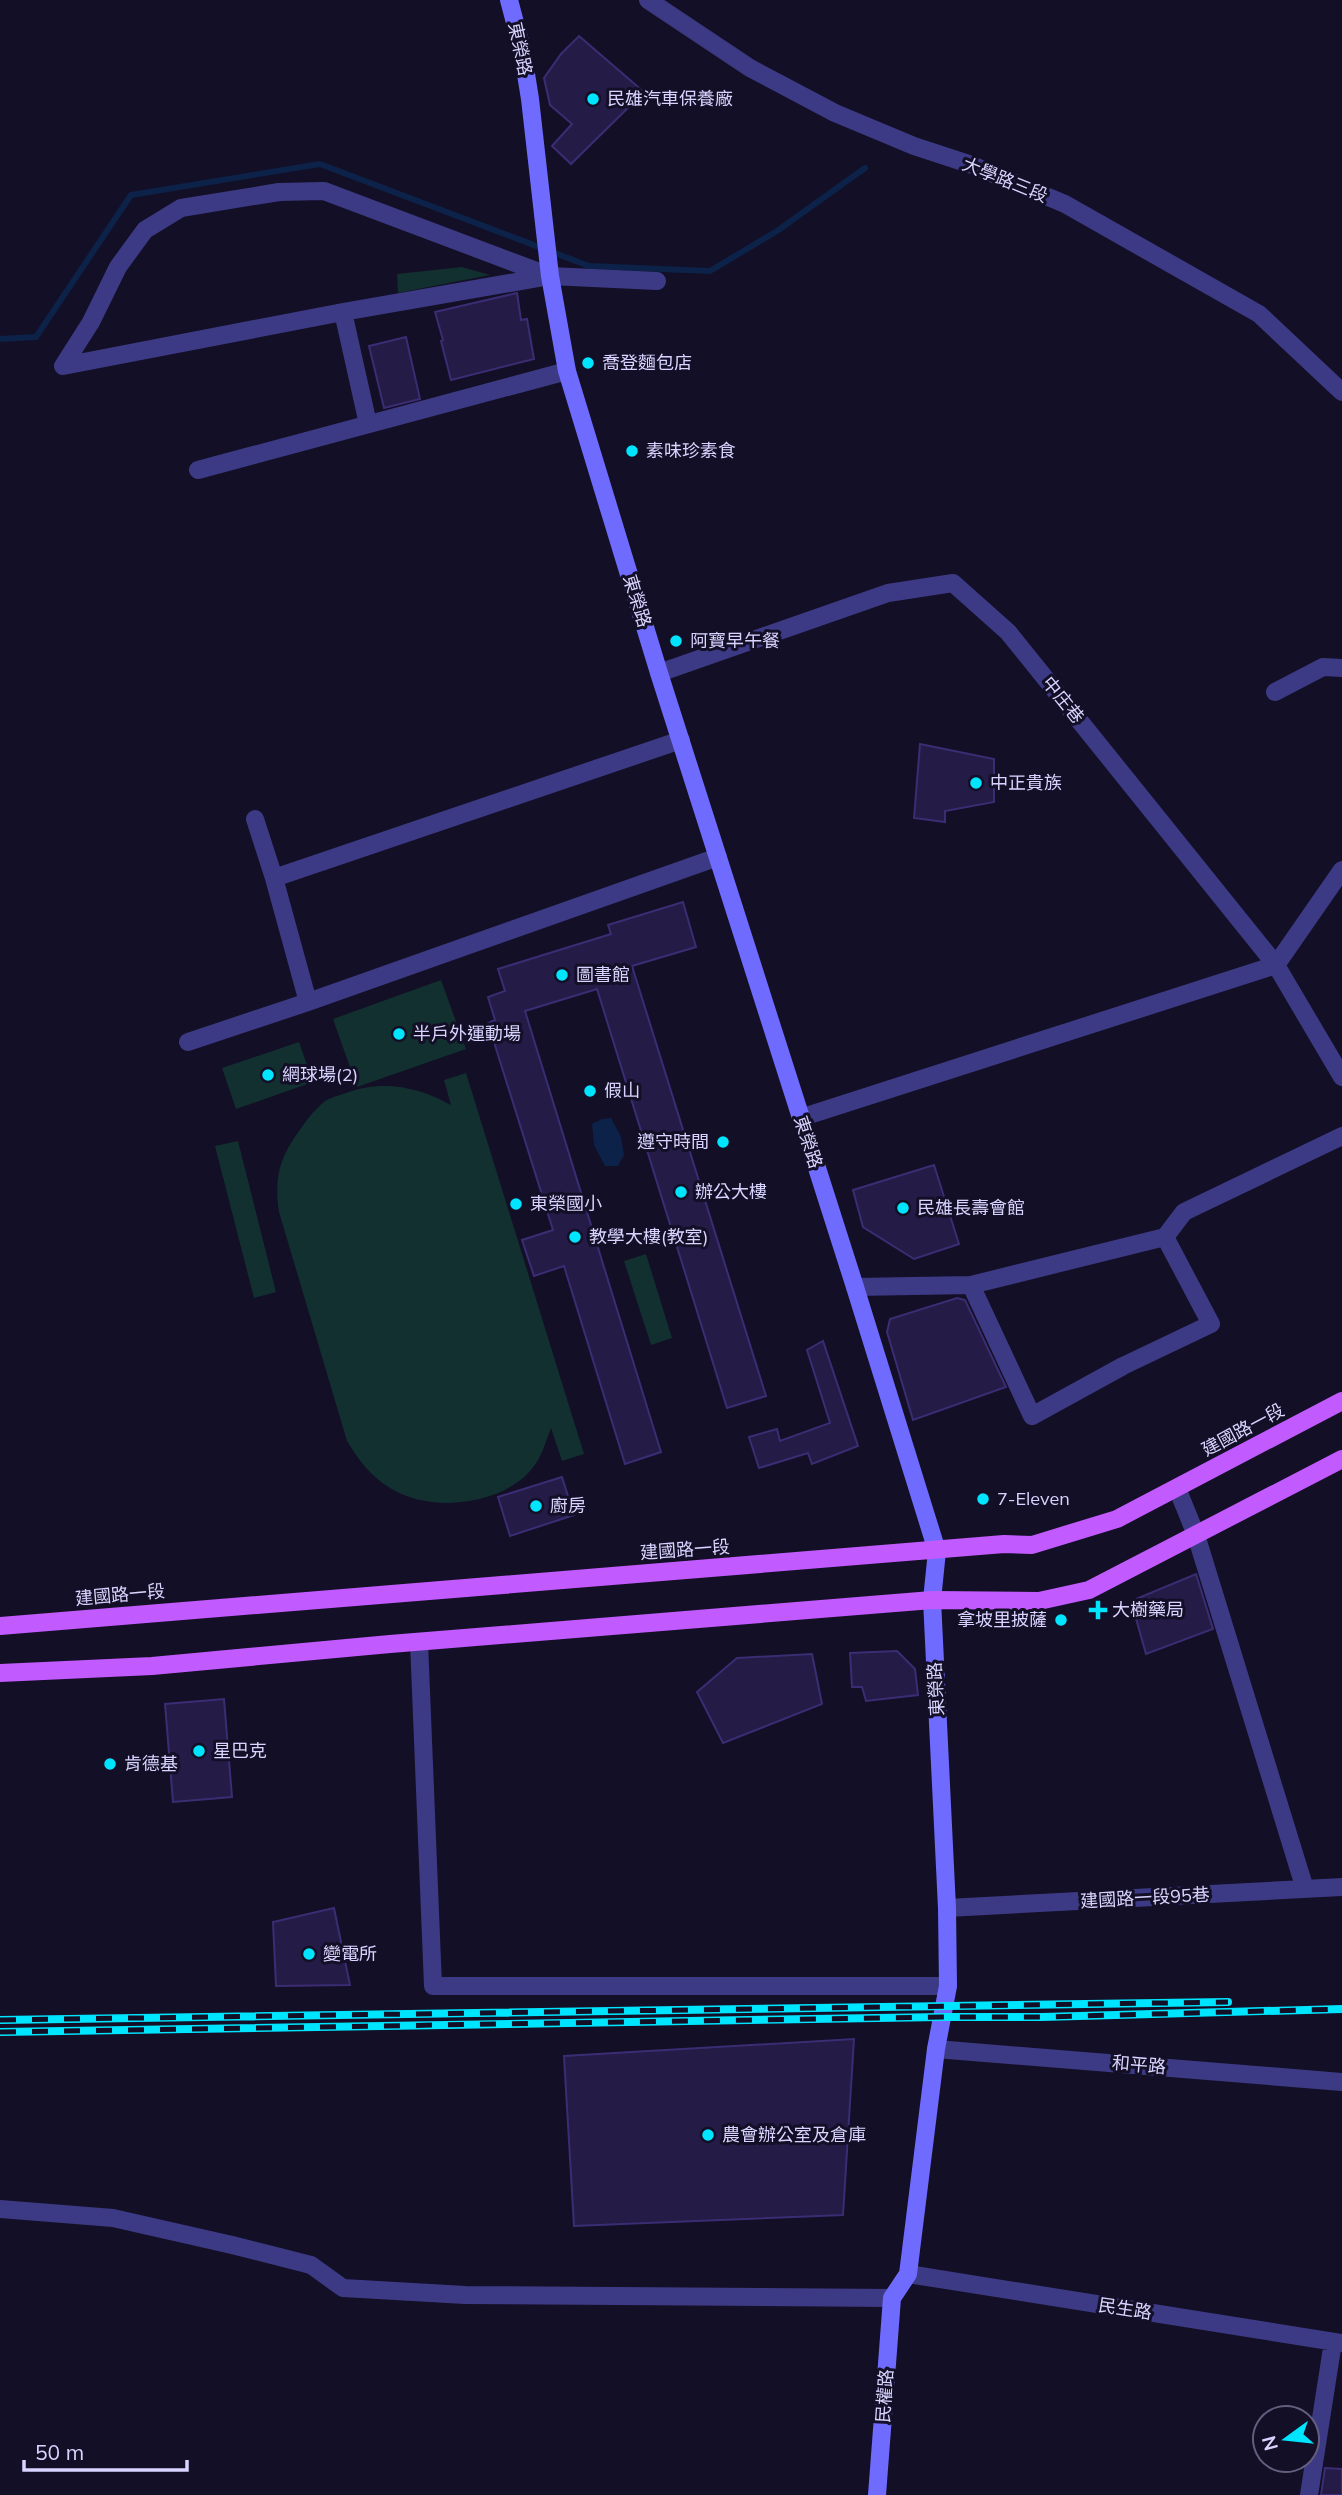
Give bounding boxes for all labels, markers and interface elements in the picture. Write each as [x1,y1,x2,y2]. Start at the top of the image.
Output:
street label: 東榮路 [504,20,537,78]
place label: 民雄汽車保養廠 [607,87,733,110]
marker: 民雄汽車保養廠 [585,91,601,107]
street label: 大學路三段 [959,152,1051,207]
place label: 喬登麵包店 [602,351,692,374]
marker: 喬登麵包店 [580,355,596,371]
place label: 素味珍素食 [646,439,736,462]
marker: 素味珍素食 [624,443,640,459]
street label: 東榮路 [619,572,656,630]
place label: 阿寶早午餐 [690,629,780,652]
marker: 阿寶早午餐 [668,633,684,649]
street label: 中庄巷 [1037,671,1089,728]
place label: 中正貴族 [990,771,1062,794]
marker: 中正貴族 [968,775,984,791]
place label: 圖書館 [576,963,630,986]
marker: 圖書館 [554,967,570,983]
place label: 半戶外運動場 [413,1022,521,1045]
marker: 半戶外運動場 [391,1026,407,1042]
place label: 網球場(2) [282,1063,358,1086]
marker: 網球場(2) [260,1067,276,1083]
place label: 假山 [604,1079,640,1102]
marker: 假山 [582,1083,598,1099]
street label: 東榮路 [789,1113,828,1171]
place label: 遵守時間 [637,1130,709,1153]
marker: 遵守時間 [715,1134,731,1150]
place label: 辦公大樓 [695,1180,767,1203]
marker: 辦公大樓 [673,1184,689,1200]
place label: 東榮國小 [530,1192,602,1215]
marker: 東榮國小 [508,1196,524,1212]
place label: 民雄長壽會館 [917,1196,1025,1219]
marker: 民雄長壽會館 [895,1200,911,1216]
place label: 教學大樓(教室) [589,1225,708,1248]
marker: 教學大樓(教室) [567,1229,583,1245]
street label: 建國路一段 [1198,1398,1288,1461]
place label: 7-Eleven [997,1487,1070,1510]
marker: 7-Eleven [975,1491,991,1507]
place label: 廚房 [550,1494,586,1517]
marker: 廚房 [528,1498,544,1514]
street label: 建國路一段 [639,1535,731,1564]
street label: 建國路一段 [74,1579,166,1610]
place label: 大樹藥局 [1112,1598,1184,1621]
marker: 大樹藥局 [1090,1602,1106,1618]
place label: 拿坡里披薩 [957,1608,1047,1631]
marker: 拿坡里披薩 [1053,1612,1069,1628]
street label: 東榮路 [923,1661,948,1717]
place label: 星巴克 [213,1739,267,1762]
marker: 星巴克 [191,1743,207,1759]
place label: 肯德基 [124,1752,178,1775]
marker: 肯德基 [102,1756,118,1772]
street label: 建國路一段95巷 [1080,1883,1210,1912]
place label: 變電所 [323,1942,377,1965]
marker: 變電所 [301,1946,317,1962]
street label: 和平路 [1111,2051,1167,2078]
place label: 農會辦公室及倉庫 [722,2123,866,2146]
marker: 農會辦公室及倉庫 [700,2127,716,2143]
street label: 民生路 [1097,2293,1154,2324]
street label: 民權路 [871,2368,898,2424]
north arrow [1251,2404,1321,2474]
scale bar [24,2428,187,2472]
text: N [1256,2433,1283,2453]
text: 50 m [35,2439,84,2465]

